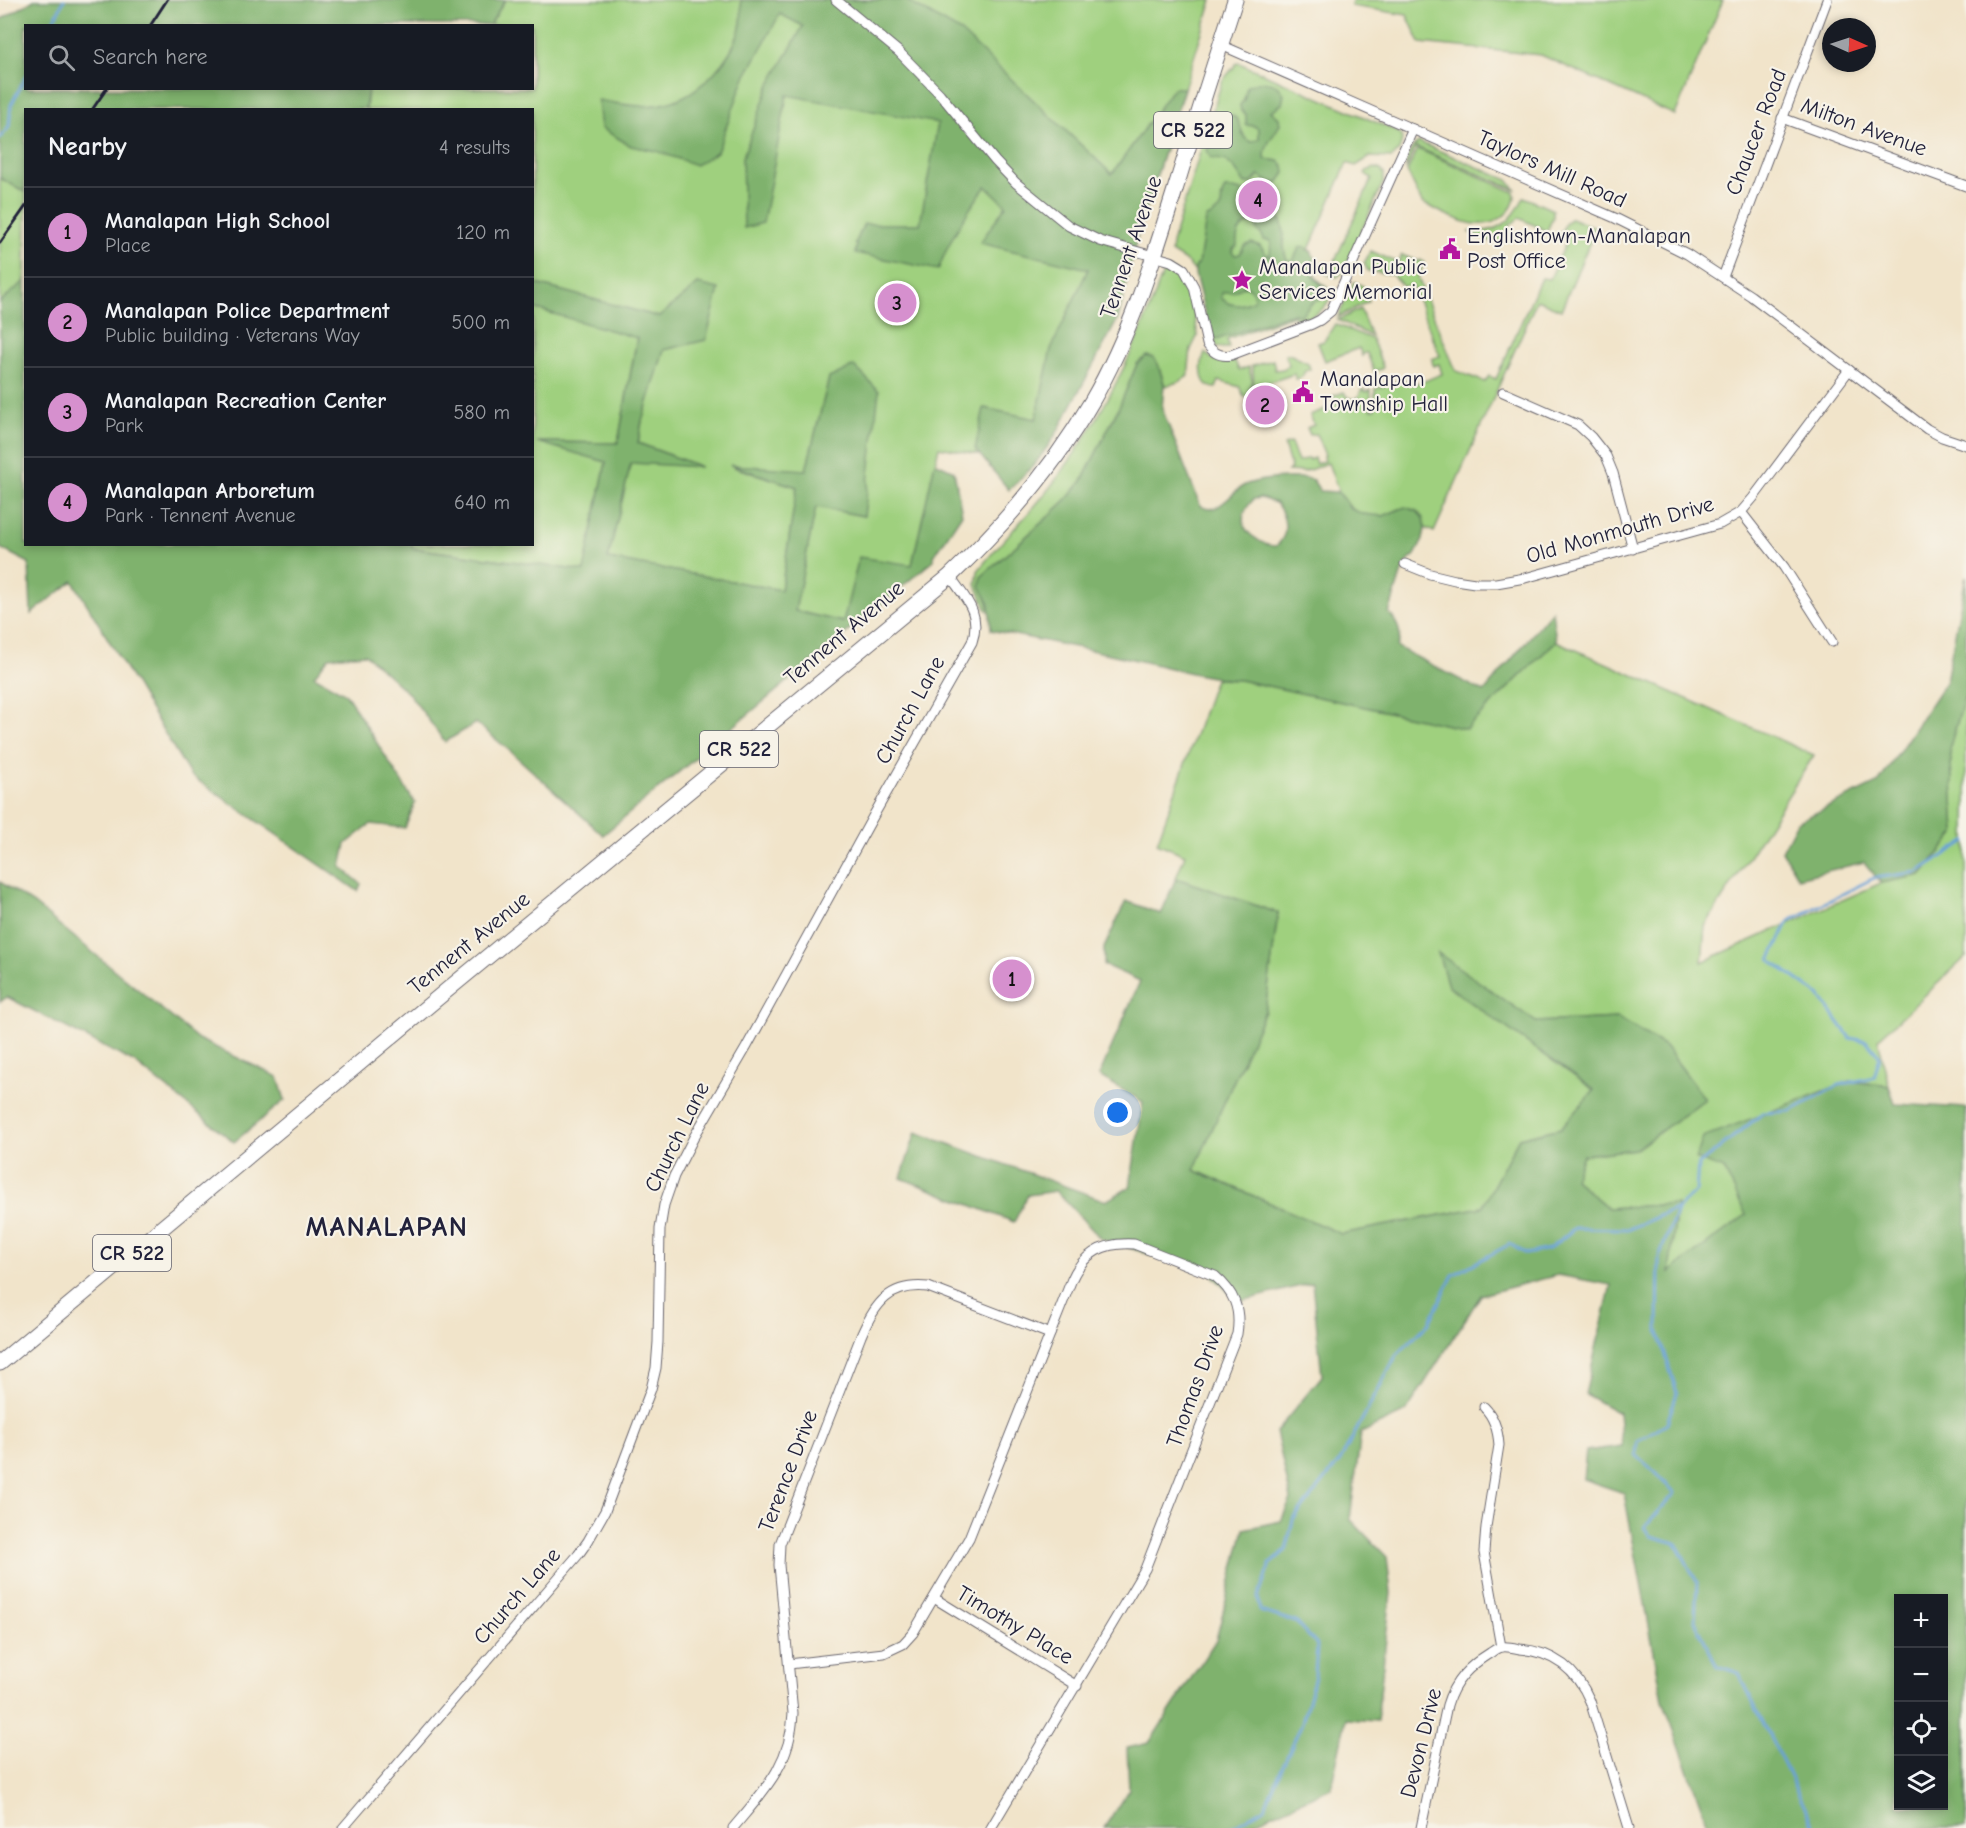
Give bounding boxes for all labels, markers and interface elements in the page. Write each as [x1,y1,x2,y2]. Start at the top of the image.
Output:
north arrow [1822,18,1876,72]
search box [24,24,534,90]
icon: search [45,41,78,74]
text: Search here [93,44,208,70]
street label: Chaucer Road [1720,65,1792,199]
street label: Milton Avenue [1798,92,1930,162]
road number: CR 522 [1154,112,1232,148]
street label: Taylors Mill Road [1474,125,1630,213]
text: Nearby [48,132,127,162]
text: 4 results [439,136,510,159]
street label: Tennent Avenue [1094,172,1168,322]
pin: 4 [1238,178,1278,222]
text: Manalapan High School [105,208,330,234]
text: 1 [64,221,71,244]
text: 120 m [456,221,510,244]
place label: Englishtown-Manalapan Post Office [1467,223,1691,274]
text: Place [105,234,151,257]
public building icon: Englishtown-Manalapan Post Office [1438,237,1462,261]
place label: Manalapan Public Services Memorial [1259,254,1432,305]
place icon: Manalapan Public Services Memorial [1230,268,1254,292]
pin: 3 [878,280,916,326]
text: Manalapan Police Department [105,298,390,324]
text: 2 [63,311,72,334]
text: 500 m [452,311,510,334]
text: Public building · Veterans Way [105,324,360,347]
place label: Manalapan Township Hall [1320,366,1448,417]
public building icon: Manalapan Township Hall [1291,380,1315,404]
pin: 2 [1246,382,1284,428]
text: Manalapan Recreation Center [105,388,386,414]
text: 3 [63,401,72,424]
text: 580 m [453,401,510,424]
text: Park [105,414,143,437]
text: Manalapan Arboretum [105,478,315,504]
text: 4 [63,491,72,514]
text: 640 m [454,491,510,514]
street label: Old Monmouth Drive [1523,491,1717,569]
text: Park · Tennent Avenue [105,504,296,527]
street label: Tennent Avenue [779,575,909,691]
street label: Church Lane [870,651,950,769]
road number: CR 522 [700,731,778,767]
street label: Tennent Avenue [403,886,535,1000]
pin: 1 [992,956,1032,1002]
street label: Church Lane [639,1078,715,1196]
your location [1103,1098,1132,1127]
district label: MANALAPAN [305,1211,469,1243]
road number: CR 522 [93,1235,171,1271]
street label: Thomas Drive [1161,1321,1229,1451]
street label: Terence Drive [753,1406,823,1536]
street label: Church Lane [468,1542,566,1650]
street label: Timothy Place [952,1580,1078,1670]
map controls [1894,1594,1948,1810]
button: + [1894,1594,1948,1648]
button: − [1894,1648,1948,1702]
street label: Devon Drive [1395,1685,1447,1801]
button: locate [1894,1702,1948,1756]
button: layers [1894,1756,1948,1810]

